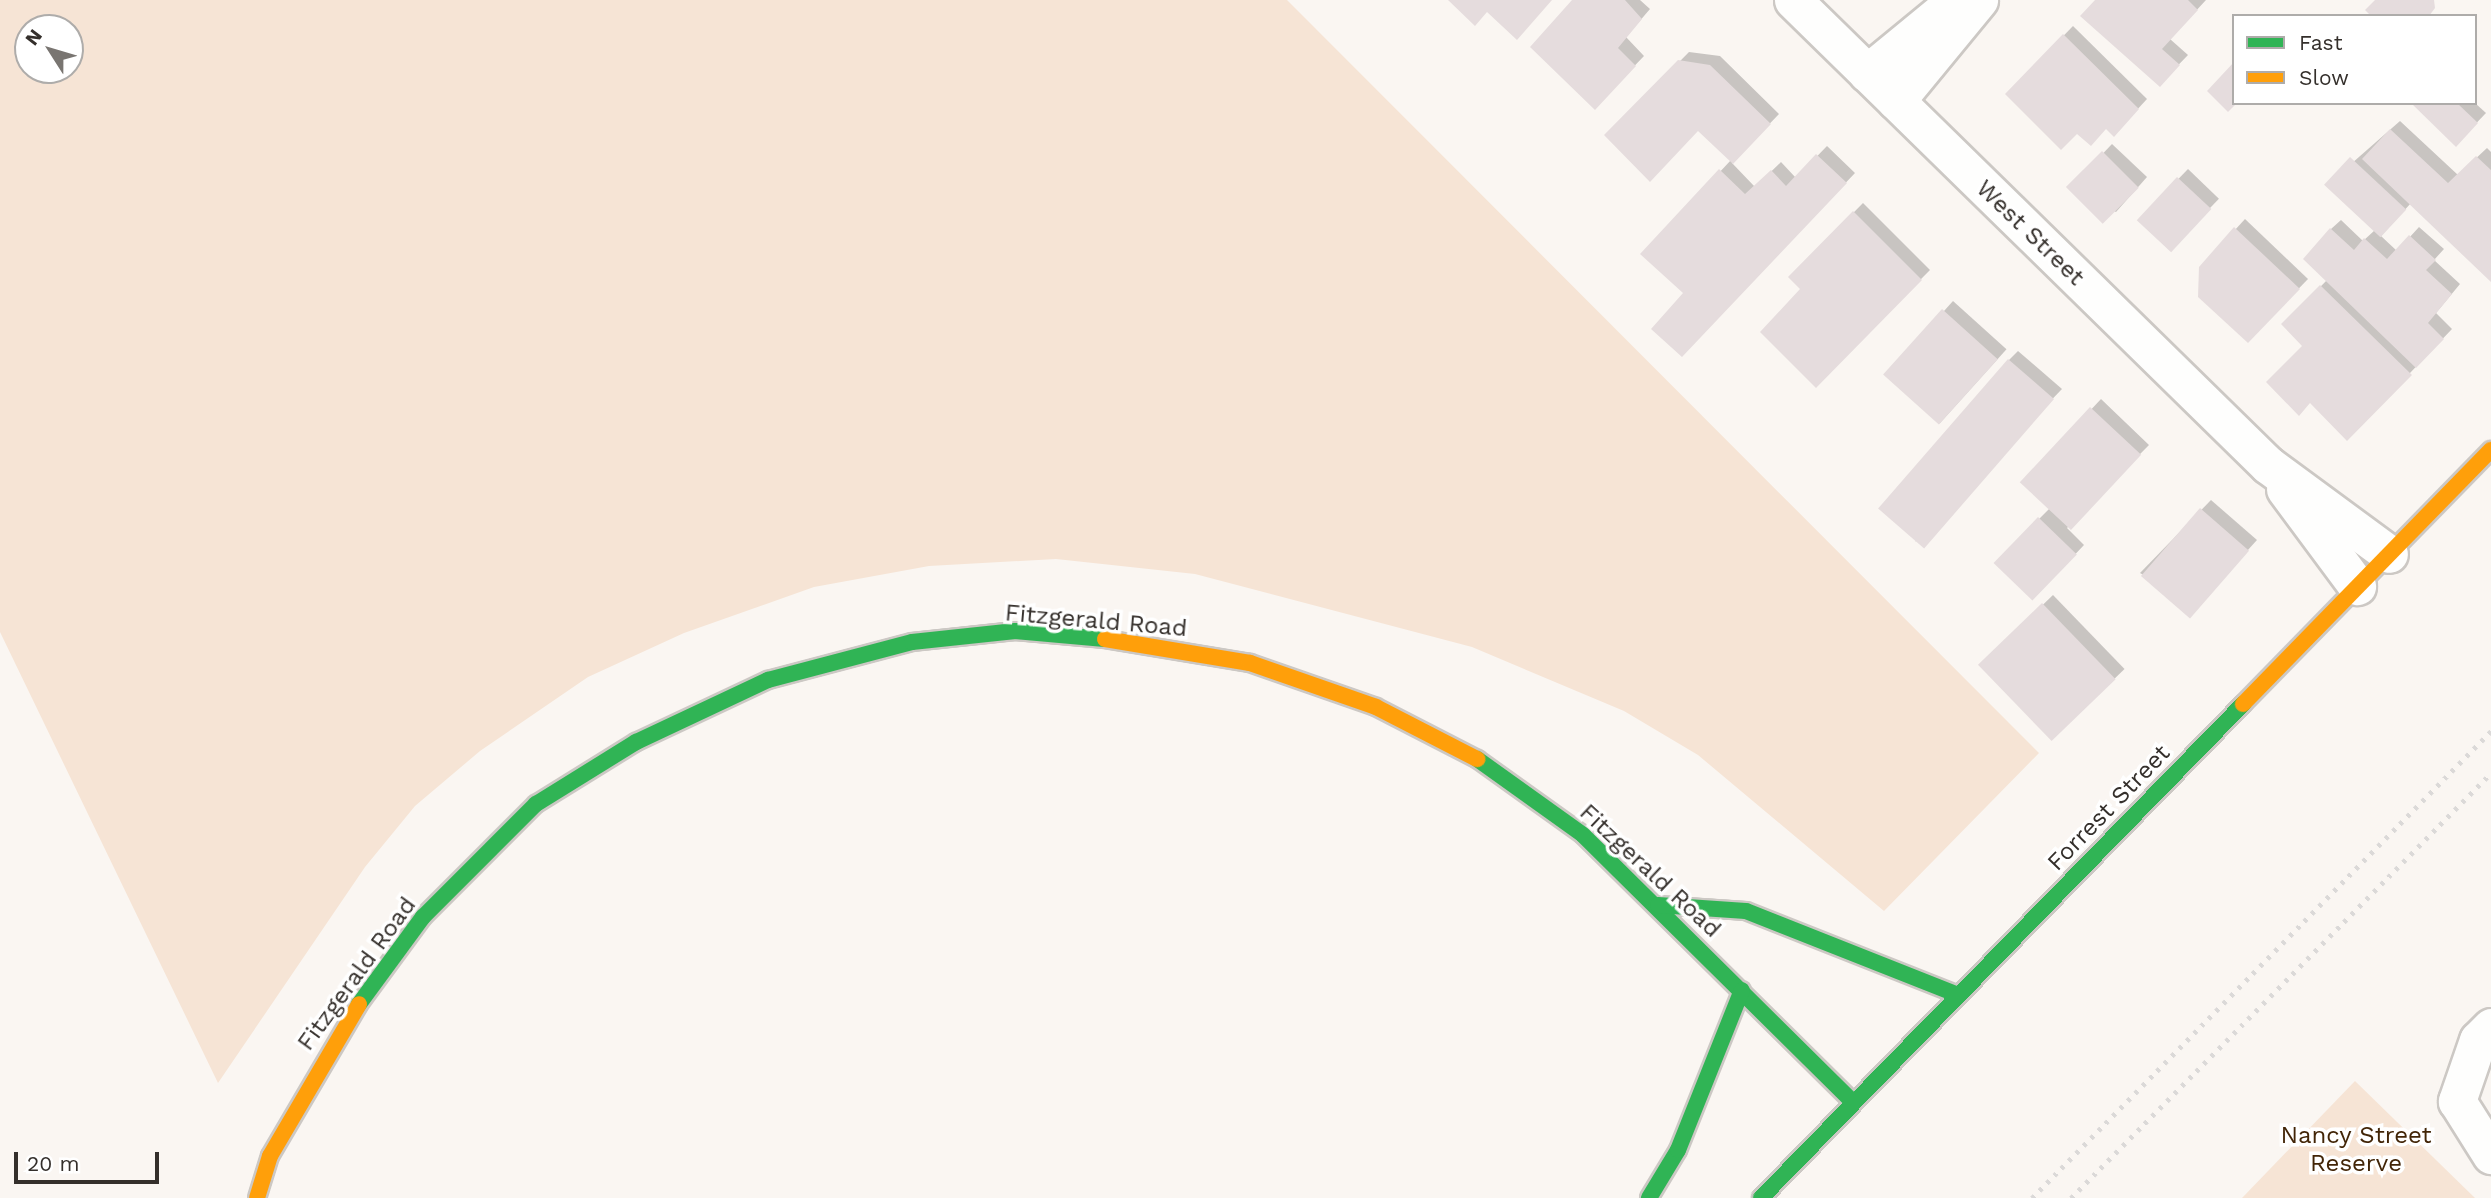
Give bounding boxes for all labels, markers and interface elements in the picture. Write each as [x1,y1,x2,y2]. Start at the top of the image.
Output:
north arrow [14,14,84,84]
legend [2232,14,2477,105]
text: N [20,25,47,50]
text: Fast [2299,30,2343,55]
text: Slow [2299,65,2349,90]
street label: West Street [1970,174,2090,292]
street label: Fitzgerald Road [1004,599,1188,643]
street label: Forrest Street [2042,739,2176,877]
street label: Fitzgerald Road [1573,798,1727,944]
street label: Fitzgerald Road [292,892,422,1056]
park label: Nancy Street Reserve [2280,1122,2432,1178]
scale bar [18,1138,163,1182]
text: 20 m [27,1151,79,1176]

